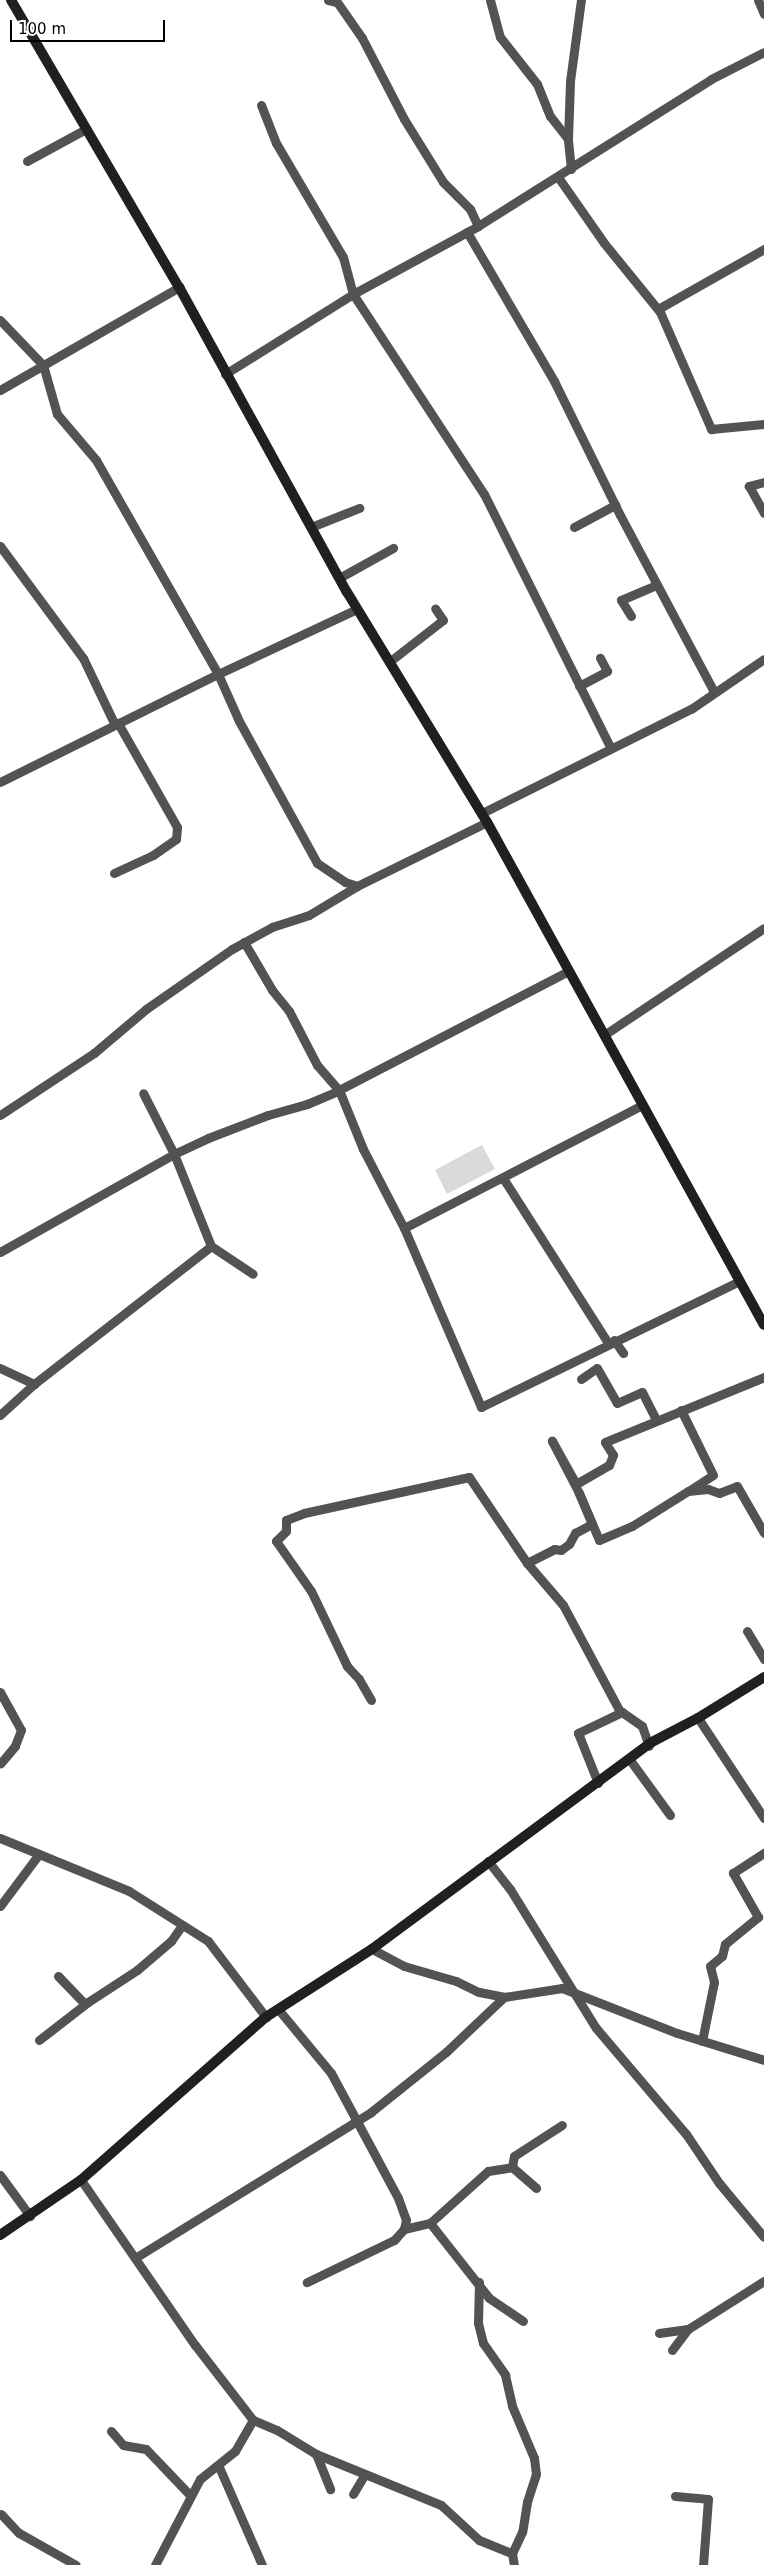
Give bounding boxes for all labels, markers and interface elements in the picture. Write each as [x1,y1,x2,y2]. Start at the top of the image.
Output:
scale bar [12,10,168,42]
text: 100 m [18,20,66,38]

